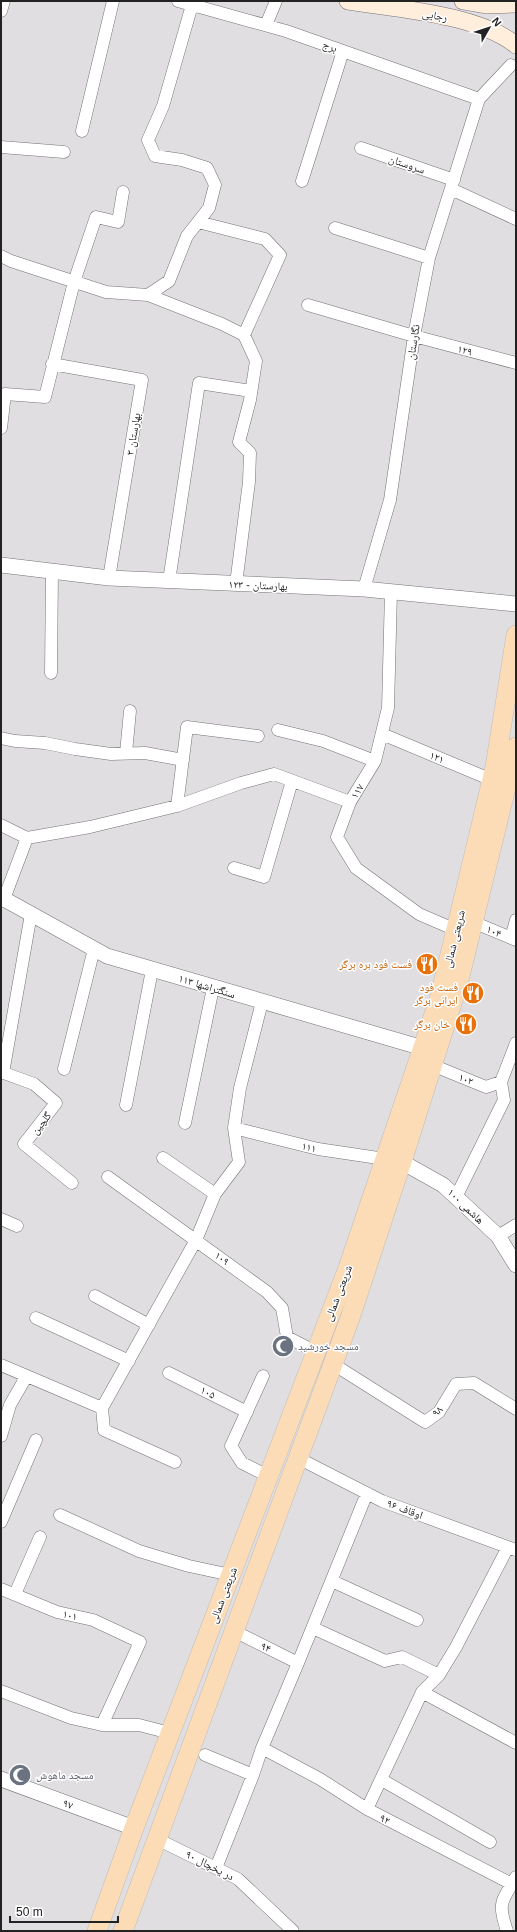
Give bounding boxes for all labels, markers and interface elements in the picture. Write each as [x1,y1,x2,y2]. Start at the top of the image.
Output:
street label: رجایی [421,7,449,24]
north arrow [469,8,509,48]
text: N [490,15,504,29]
street label: برج [321,38,339,55]
street label: سروستان [387,152,427,177]
street label: نگارستان [404,324,423,361]
street label: ۱۲۹ [456,342,474,358]
street label: بهارستان ۳ [124,412,143,456]
street label: بهارستان - ۱۲۳ [228,578,288,593]
street label: ۱۲۱ [428,749,446,765]
street label: ۱۱۷ [348,782,366,800]
street label: شریعتی شمالی [441,909,468,969]
street label: ۱۰۴ [485,923,503,939]
restaurant icon: فست فود بره برگر [414,951,440,977]
place label: فست فود بره برگر [338,958,412,970]
street label: سنگتراشها ۱۱۳ [177,972,237,1000]
restaurant icon: فست فود ایرانی برگر [460,980,486,1006]
place label: فست فود ایرانی برگر [413,981,458,1007]
restaurant icon: خان برگر [453,1011,479,1037]
place label: خان برگر [413,1018,450,1031]
street label: ۱۰۲ [457,1071,475,1087]
street label: گلچین [28,1109,55,1137]
street label: ۱۱۱ [300,1139,318,1155]
street label: هاشمی ۱۰۰ [445,1186,487,1227]
street label: ۱۰۹ [212,1249,232,1267]
street label: شریعتی شمالی [322,1263,355,1323]
mosque icon: مسجد خورشید [270,1333,296,1359]
place label: مسجد خورشید [298,1340,359,1352]
street label: ۱۰۵ [199,1383,217,1401]
street label: ۹۸ [429,1403,445,1419]
street label: اوقاف ۹۶ [385,1497,425,1521]
street label: شریعتی شمالی [207,1565,240,1625]
street label: ۱۰۱ [61,1607,79,1623]
street label: ۹۴ [259,1639,273,1655]
mosque icon: مسجد ماهوش [7,1762,33,1788]
place label: مسجد ماهوش [36,1769,94,1782]
street label: ۹۷ [61,1797,75,1811]
street label: ۹۲ [378,1811,392,1827]
street label: در یخچال ۹۰ [183,1848,237,1883]
scale bar [10,1898,118,1924]
text: 50 m [16,1905,43,1919]

